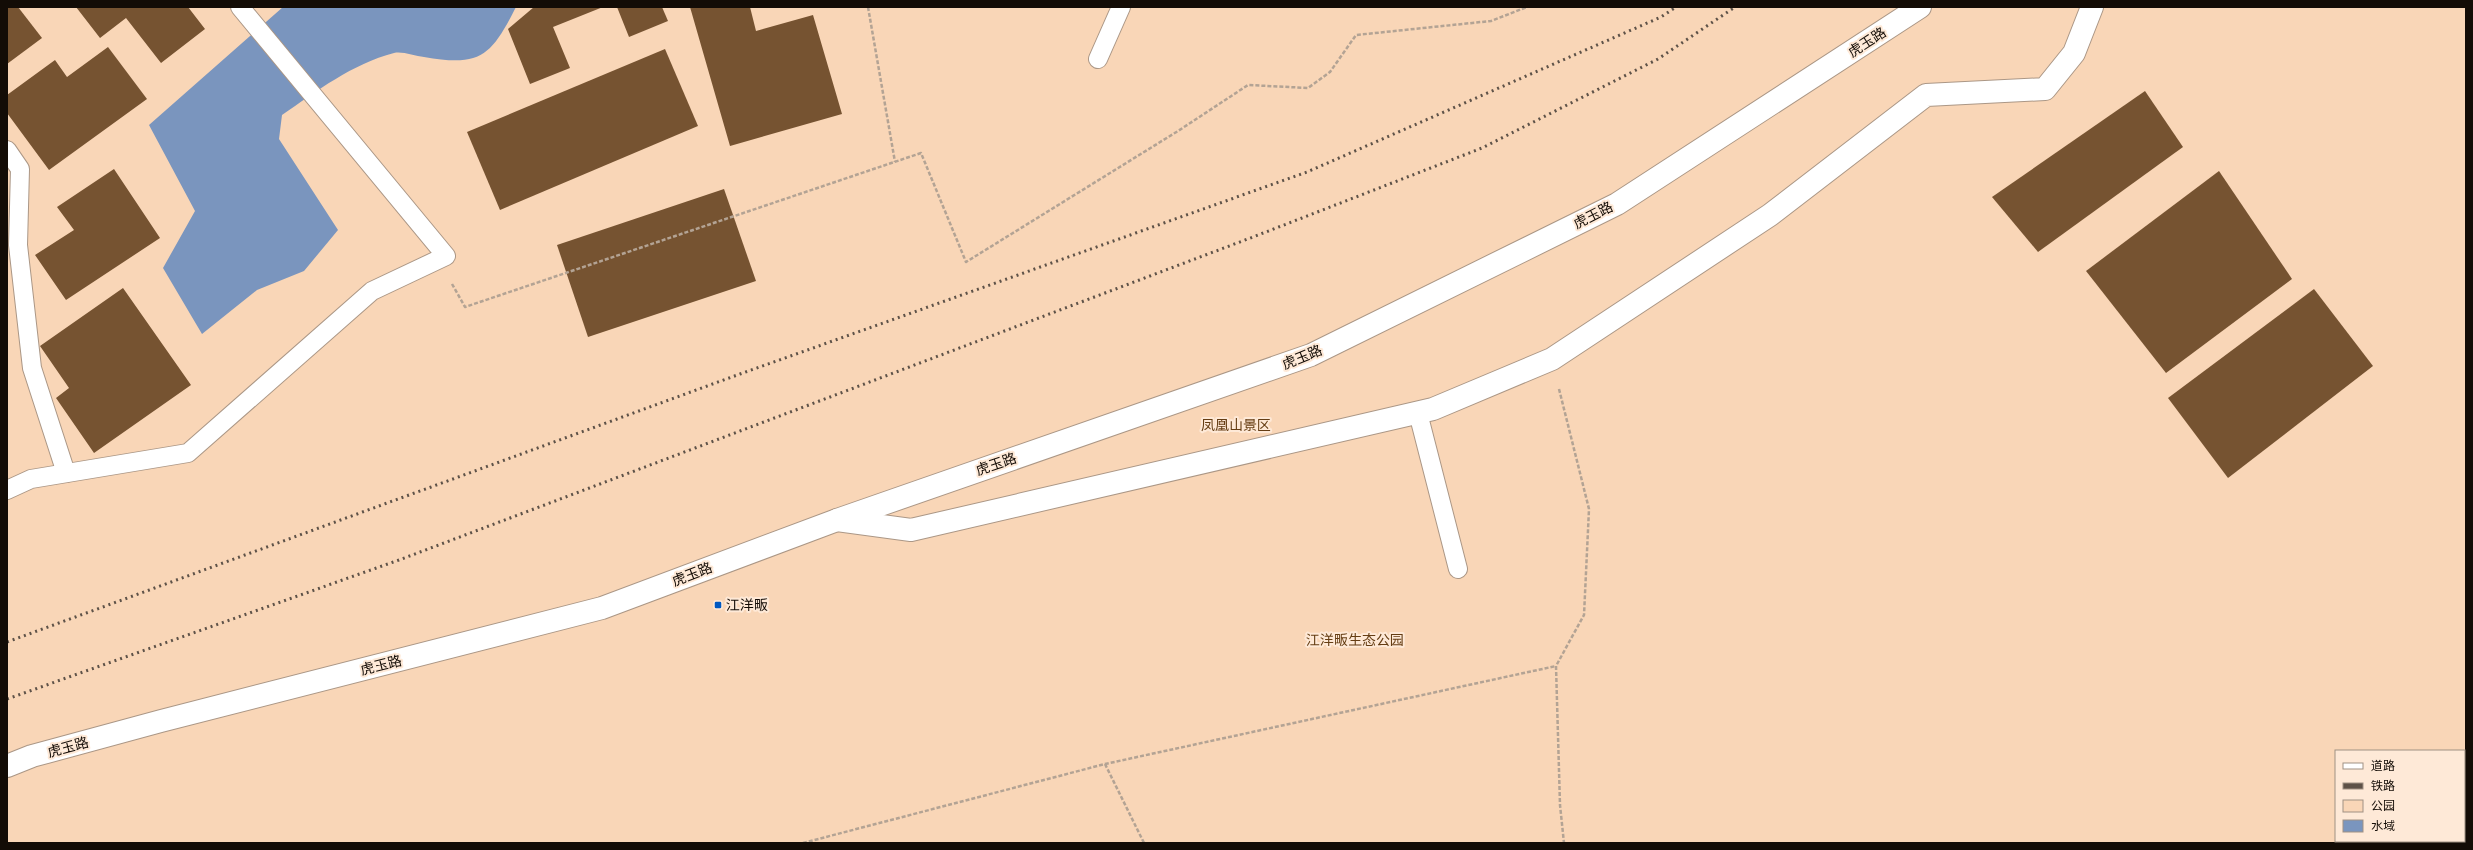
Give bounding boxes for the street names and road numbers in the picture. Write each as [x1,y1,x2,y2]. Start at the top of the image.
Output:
street label: 虎玉路 [1844,22,1890,62]
street label: 虎玉路 [1570,197,1616,233]
street label: 虎玉路 [1279,340,1325,374]
street label: 虎玉路 [973,448,1019,480]
street label: 虎玉路 [669,557,715,591]
street label: 虎玉路 [358,650,404,680]
street label: 虎玉路 [45,732,91,762]

